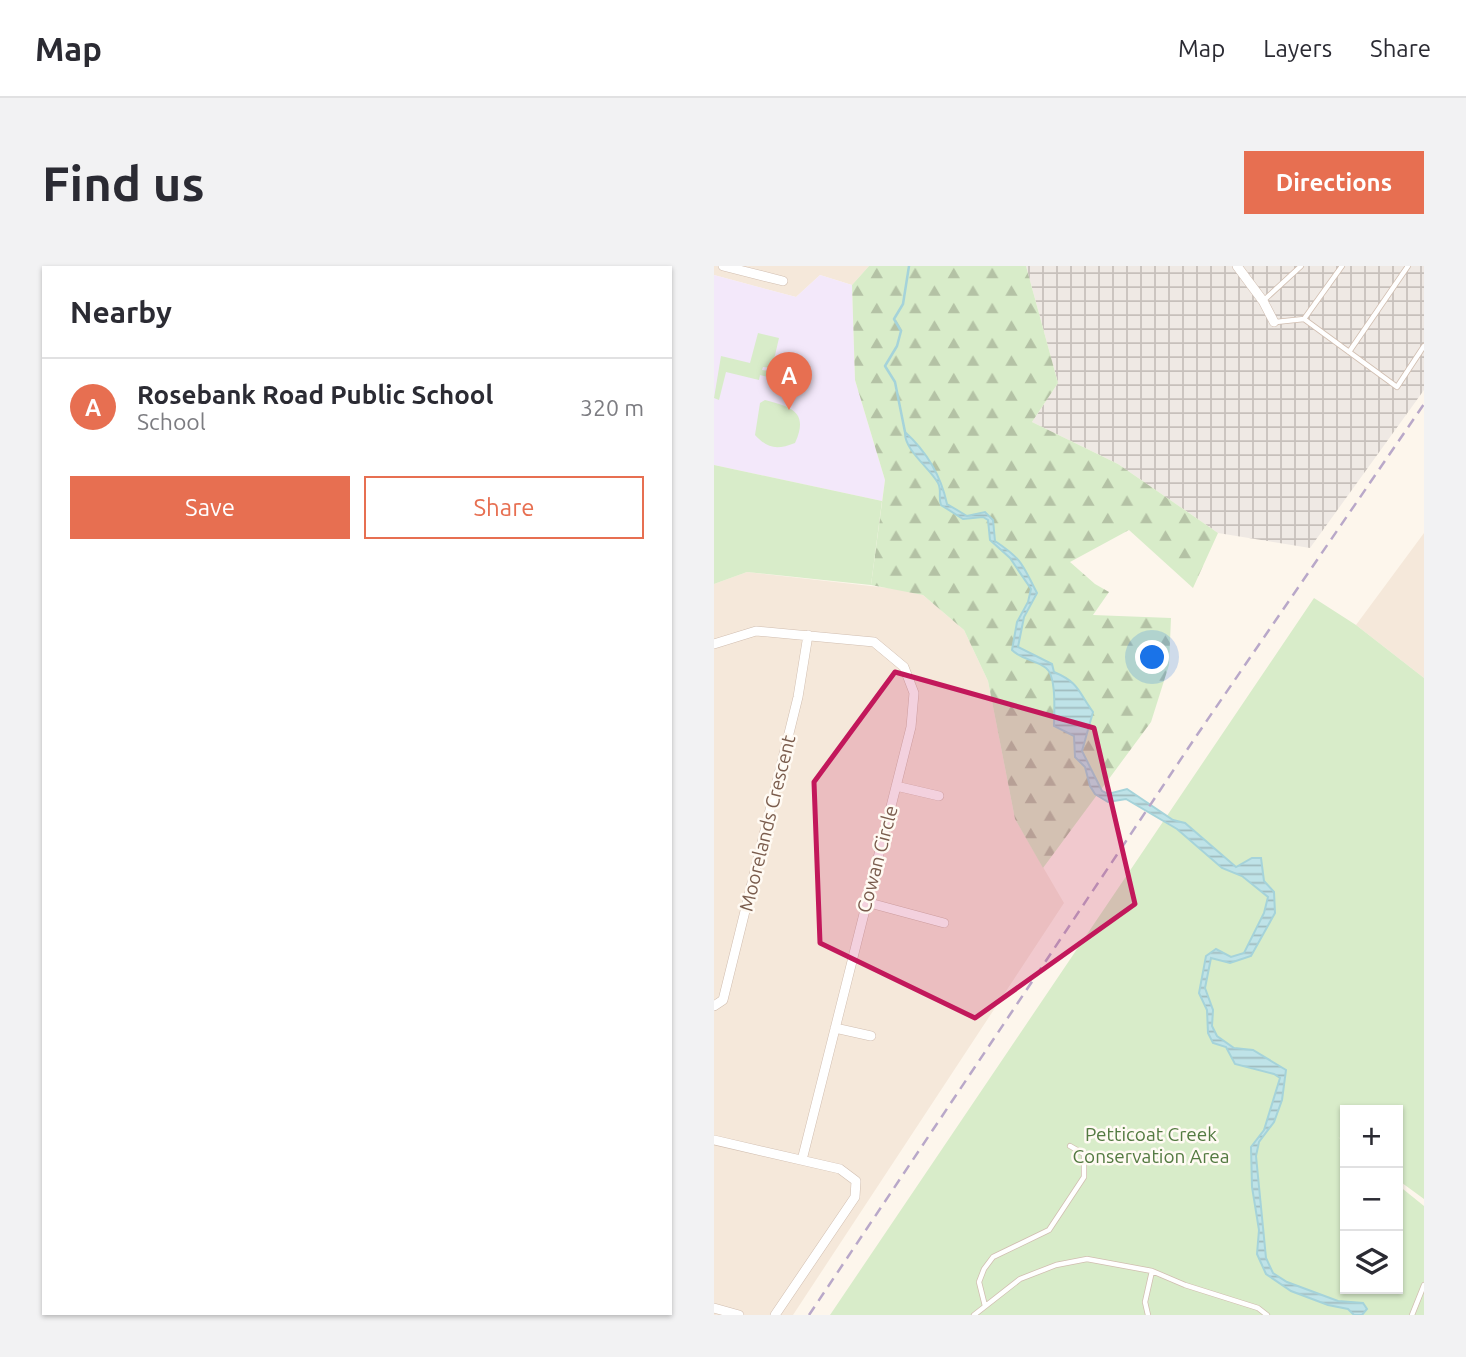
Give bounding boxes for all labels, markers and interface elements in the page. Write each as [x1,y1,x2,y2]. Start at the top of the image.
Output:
text: Map [35,30,102,67]
text: Map [1178,35,1225,62]
text: Layers [1263,35,1332,62]
text: Share [1370,35,1431,62]
button: Directions [1244,151,1424,214]
text: Find us [42,155,205,210]
text: Nearby [70,295,172,329]
pin: A [766,352,812,410]
text: Rosebank Road Public School [137,380,493,409]
text: A [85,395,101,420]
text: 320 m [580,395,644,420]
text: School [137,409,206,434]
button: Save [70,476,350,539]
button: Share [364,476,644,539]
your location [1135,640,1169,674]
street label: Moorelands Crescent [734,732,800,913]
street label: Cowan Circle [852,803,902,915]
map controls [1340,1105,1403,1294]
button: + [1340,1105,1403,1168]
park label: Petticoat Creek Conservation Area [1072,1123,1230,1167]
button: − [1340,1168,1403,1231]
button: layers [1340,1231,1403,1294]

